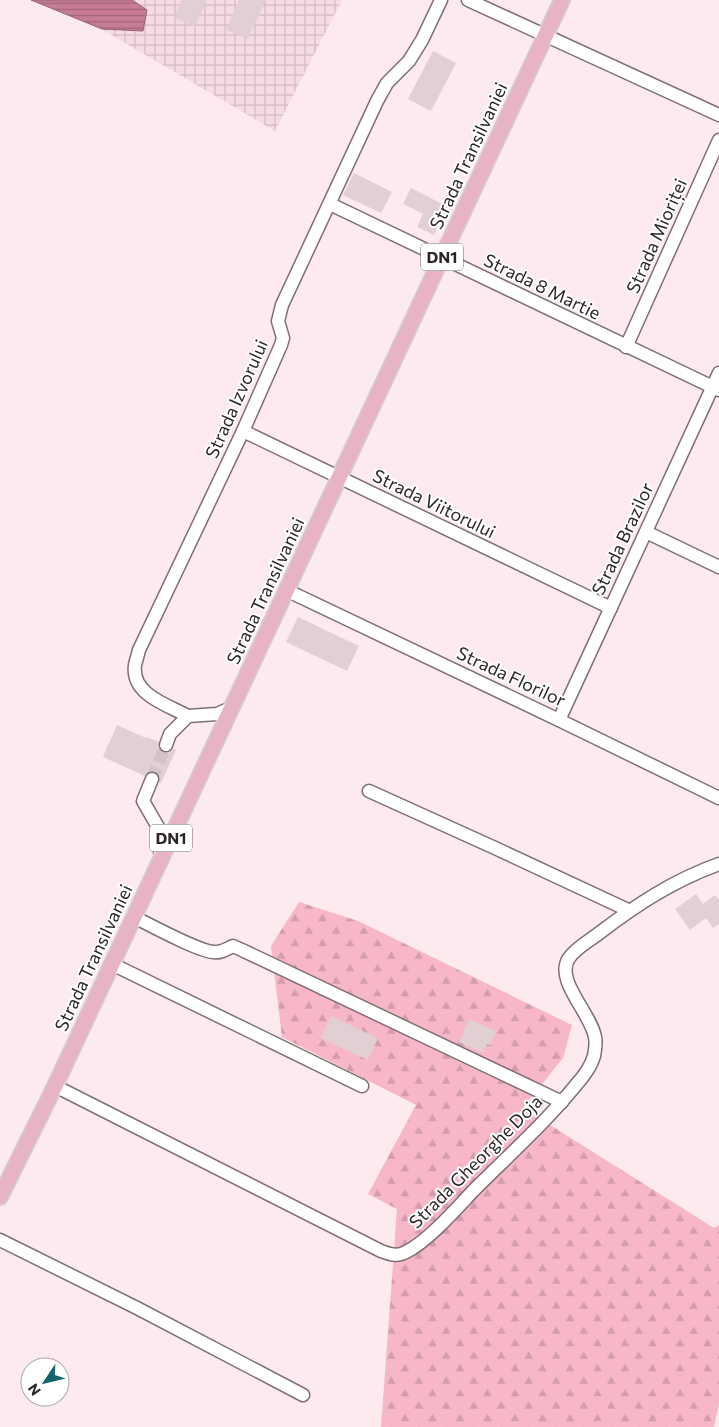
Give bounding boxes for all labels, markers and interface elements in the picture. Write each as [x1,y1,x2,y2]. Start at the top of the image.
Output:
street label: Strada Transilvaniei [424,79,512,232]
street label: Strada Mioriței [621,175,692,297]
road number: DN1 [421,243,463,270]
street label: Strada 8 Martie [481,248,604,324]
street label: Strada Izvorului [200,336,272,461]
street label: Strada Viitorului [370,464,499,542]
street label: Strada Brazilor [586,479,658,598]
street label: Strada Transilvaniei [221,514,309,667]
street label: Strada Florilor [454,641,569,711]
road number: DN1 [150,824,192,851]
street label: Strada Transilvaniei [49,881,137,1034]
street label: Strada Gheorghe Doja [404,1090,547,1233]
north arrow [20,1357,70,1407]
text: N [24,1381,44,1399]

